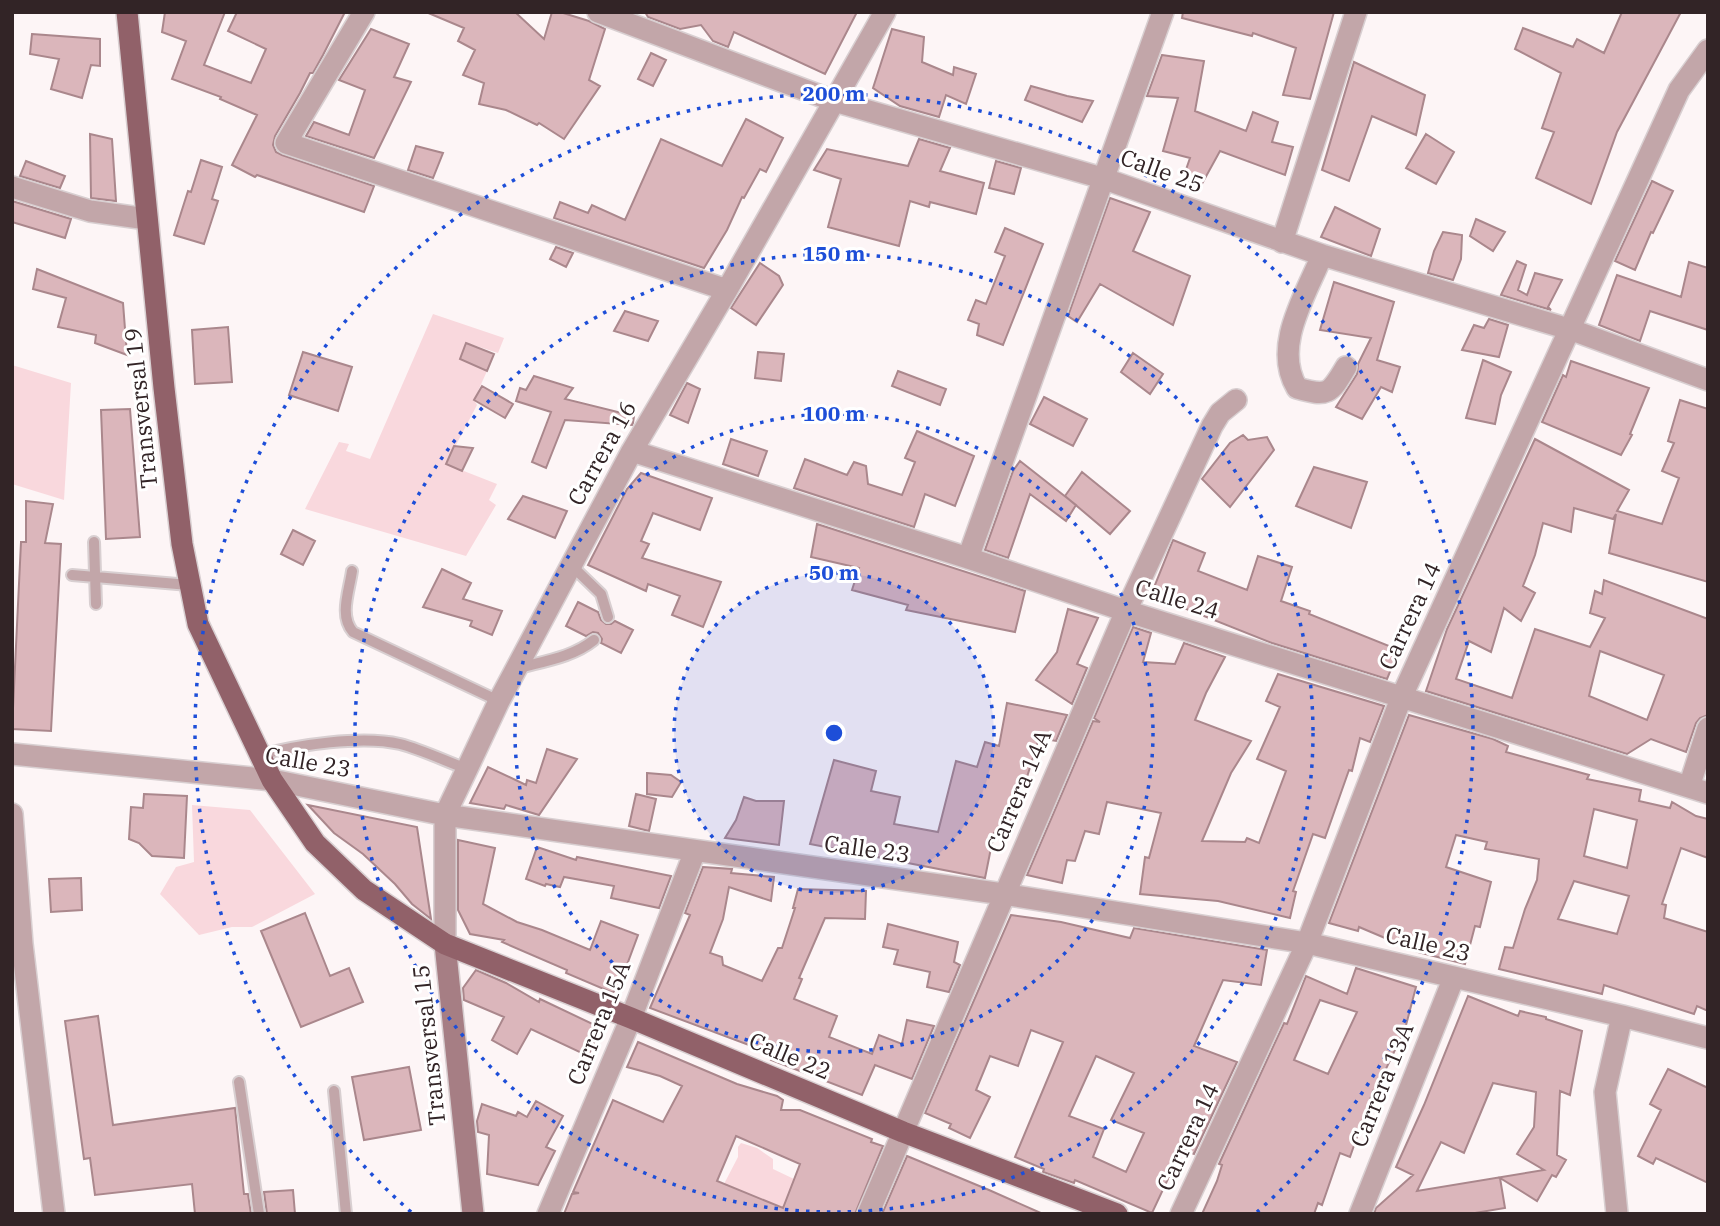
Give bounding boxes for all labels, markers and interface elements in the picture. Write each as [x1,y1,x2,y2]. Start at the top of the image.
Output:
text: 200 m [802,79,866,107]
street label: Calle 25 [1117,141,1208,199]
text: 150 m [802,239,866,267]
street label: Transversal 19 [117,326,163,490]
street label: Carrera 16 [560,395,642,510]
text: 100 m [802,399,866,427]
street label: Carrera 14 [1371,557,1447,674]
text: 50 m [809,558,859,586]
street label: Calle 24 [1132,571,1223,625]
centre of rings [822,721,846,745]
street label: Carrera 14A [979,724,1058,857]
street label: Calle 23 [263,739,353,783]
street label: Calle 23 [822,827,912,869]
street label: Calle 23 [1383,919,1474,967]
street label: Carrera 15A [560,956,637,1089]
street label: Transversal 15 [405,963,451,1127]
street label: Carrera 13A [1343,1018,1420,1151]
street label: Calle 22 [745,1024,836,1086]
street label: Carrera 14 [1149,1078,1225,1195]

